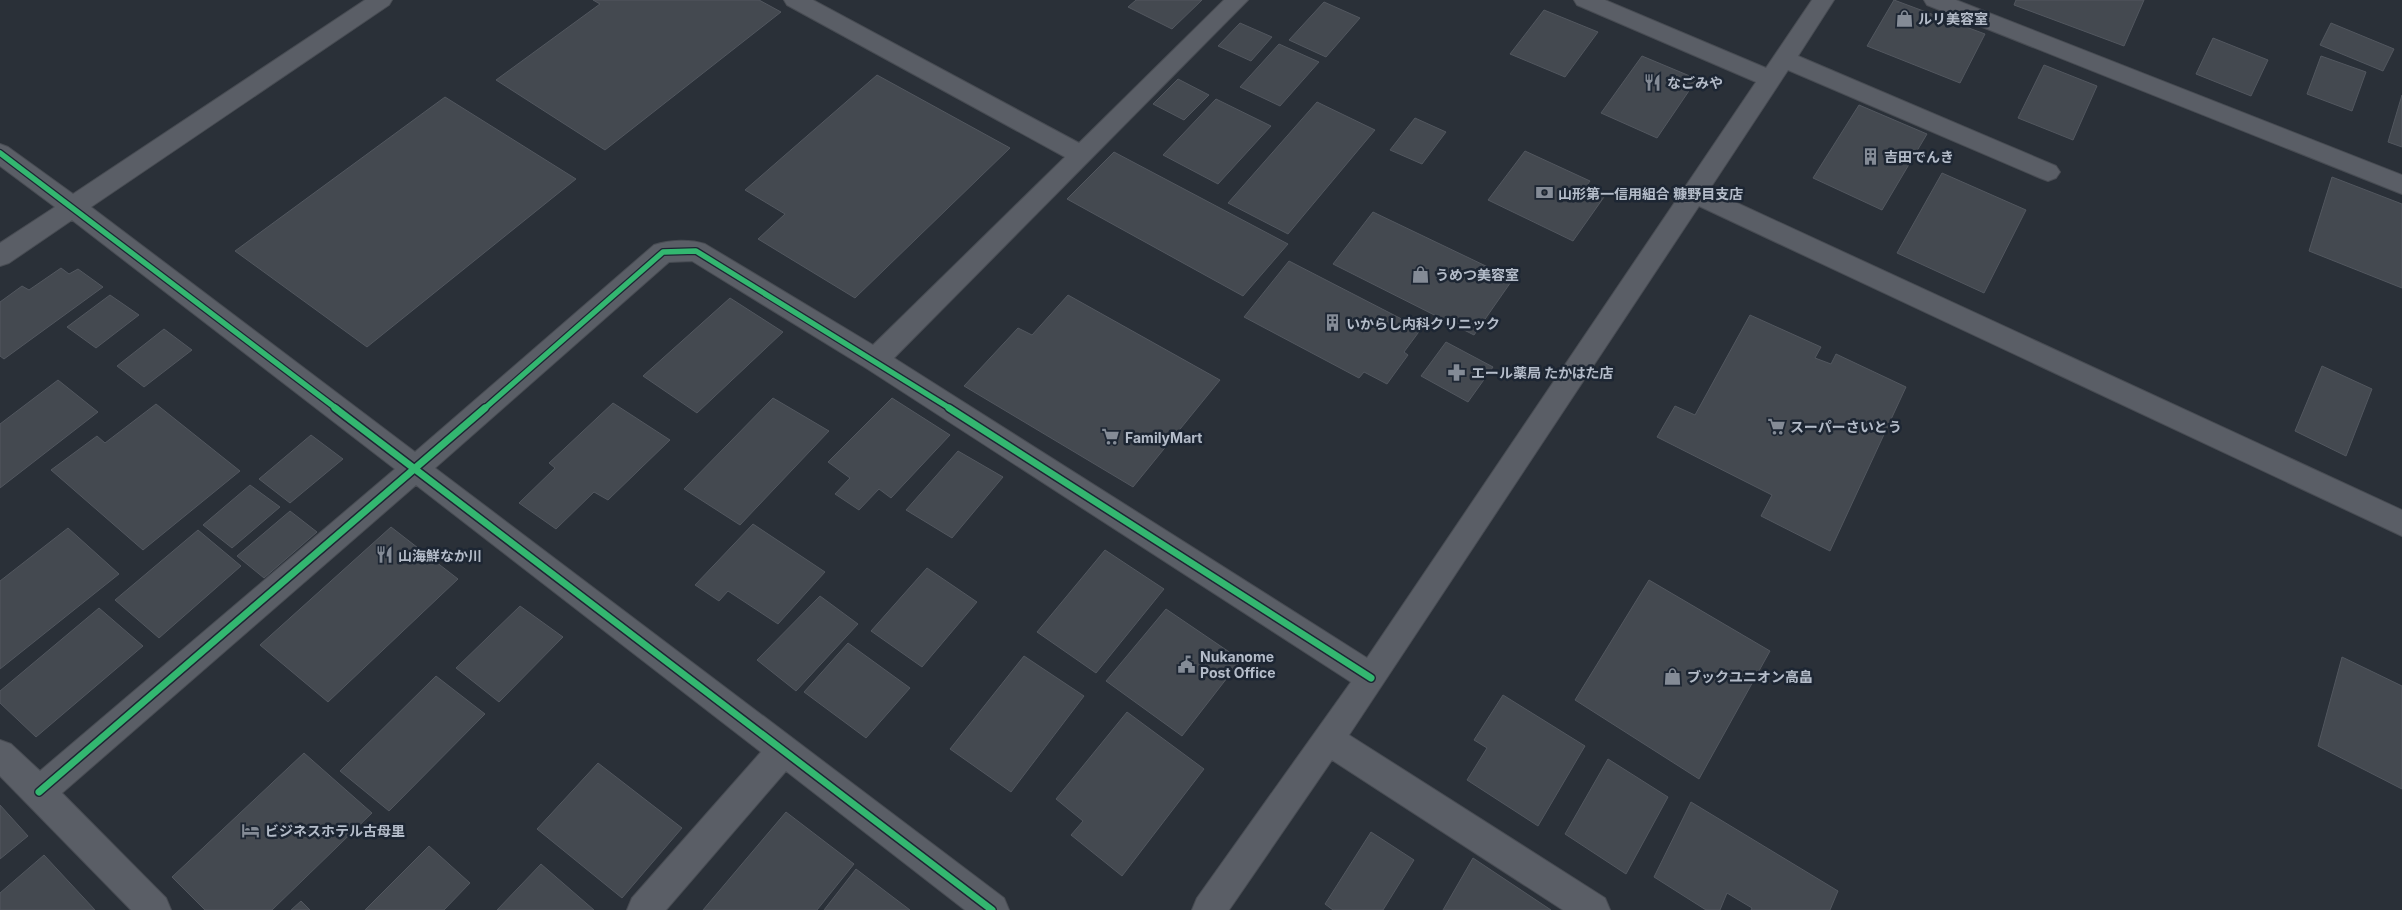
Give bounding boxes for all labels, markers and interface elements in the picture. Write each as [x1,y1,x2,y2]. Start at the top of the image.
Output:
shop icon: ルリ美容室 [1894,8,1914,28]
place label: ルリ美容室 [1918,10,1988,27]
restaurant icon: なごみや [1643,72,1663,92]
place label: なごみや [1667,74,1723,91]
building icon: 吉田でんき [1860,146,1880,166]
place label: 吉田でんき [1884,148,1954,165]
bank icon: 山形第一信用組合 糠野目支店 [1534,183,1554,203]
place label: 山形第一信用組合 糠野目支店 [1558,185,1743,202]
shop icon: うめつ美容室 [1411,264,1431,284]
place label: うめつ美容室 [1435,266,1519,283]
building icon: いからし内科クリニック [1322,313,1342,333]
place label: いからし内科クリニック [1346,315,1500,332]
pharmacy icon: エール薬局 たかはた店 [1447,362,1467,382]
place label: エール薬局 たかはた店 [1471,364,1613,381]
supermarket icon: スーパーさいとう [1766,416,1786,436]
place label: スーパーさいとう [1790,418,1902,435]
supermarket icon: FamilyMart [1101,427,1121,447]
place label: FamilyMart [1125,429,1202,446]
restaurant icon: 山海鮮なか川 [374,545,394,565]
place label: 山海鮮なか川 [398,547,482,564]
place label: Nukanome Post Office [1200,648,1276,681]
public building icon: Nukanome Post Office [1176,654,1196,674]
shop icon: ブックユニオン高畠 [1663,666,1683,686]
place label: ブックユニオン高畠 [1687,668,1813,685]
hotel icon: ビジネスホテル古母里 [241,820,261,840]
place label: ビジネスホテル古母里 [265,822,405,839]

